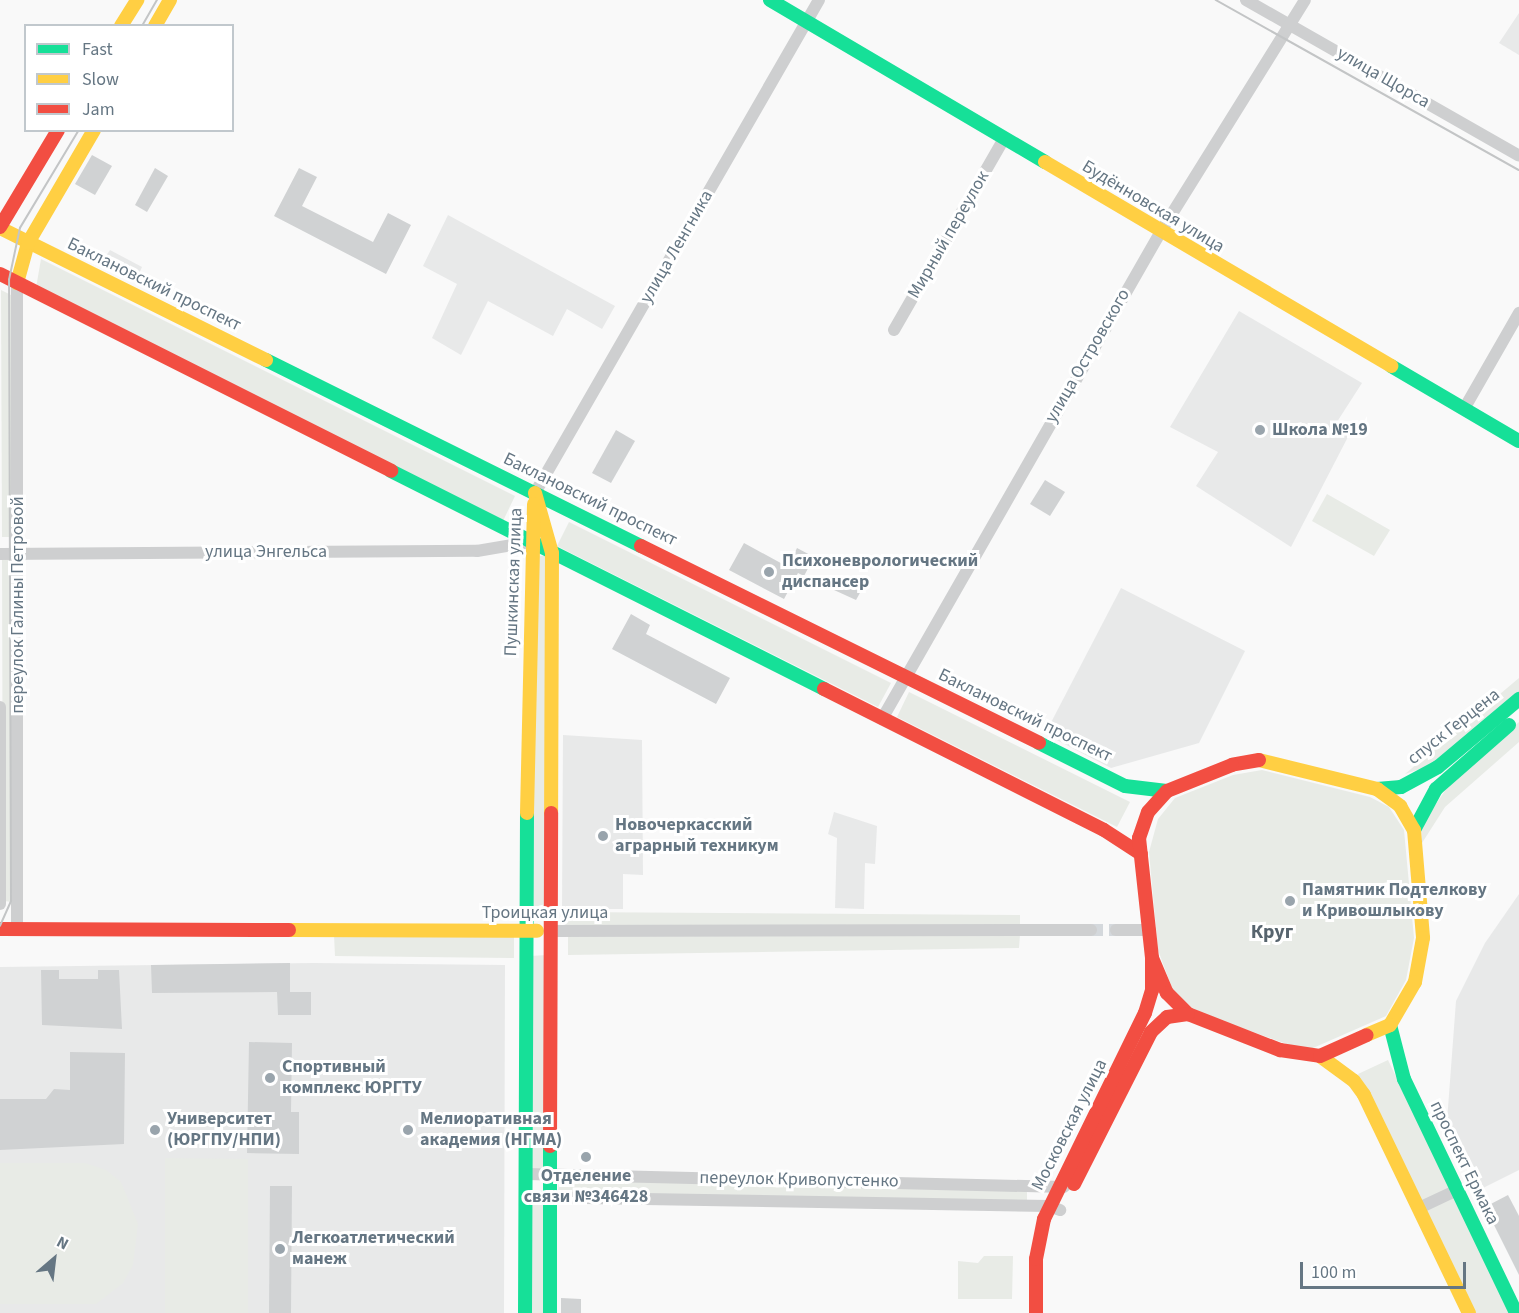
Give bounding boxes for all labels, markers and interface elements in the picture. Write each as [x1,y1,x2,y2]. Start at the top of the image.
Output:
legend [24,24,234,132]
text: Fast [82,37,113,62]
street label: улица Щорса [1333,43,1433,113]
text: Slow [82,67,119,92]
text: Jam [82,97,115,122]
street label: Будённовская улица [1078,156,1228,258]
street label: Мирный переулок [904,167,994,303]
street label: улица Ленгника [636,187,718,307]
street label: Баклановский проспект [64,233,244,337]
street label: улица Островского [1041,285,1135,427]
place label: Школа №19 [1272,419,1368,441]
marker: Школа №19 [1253,423,1267,437]
street label: Баклановский проспект [500,448,680,552]
street label: переулок Галины Петровой [7,496,29,714]
street label: Пушкинская улица [501,507,527,657]
street label: улица Энгельса [205,541,327,563]
place label: Психоневрологический диспансер [782,551,978,594]
marker: Психоневрологический диспансер [760,563,778,581]
street label: Баклановский проспект [935,664,1115,768]
street label: спуск Герцена [1403,684,1505,770]
place label: Новочеркасский аграрный техникум [615,815,779,858]
marker: Новочеркасский аграрный техникум [596,829,610,843]
place label: Памятник Подтелкову и Кривошлыкову [1302,880,1487,922]
marker: Памятник Подтелкову и Кривошлыкову [1283,894,1297,908]
street label: Троицкая улица [482,902,608,924]
district label: Круг [1251,920,1293,944]
street label: Московская улица [1028,1056,1112,1194]
place label: Спортивный комплекс ЮРГТУ [282,1057,422,1100]
marker: Спортивный комплекс ЮРГТУ [263,1071,277,1085]
street label: проспект Ермака [1425,1098,1503,1228]
place label: Университет (ЮРГПУ/НПИ) [167,1109,281,1152]
place label: Мелиоративная академия (НГМА) [420,1109,562,1152]
marker: Университет (ЮРГПУ/НПИ) [148,1123,162,1137]
marker: Мелиоративная академия (НГМА) [401,1123,415,1137]
marker: Отделение связи №346428 [579,1150,593,1164]
place label: Отделение связи №346428 [524,1166,648,1208]
street label: переулок Кривопустенко [699,1167,899,1193]
place label: Легкоатлетический манеж [292,1228,455,1270]
north arrow [24,1229,84,1289]
text: N [53,1231,72,1255]
marker: Легкоатлетический манеж [273,1242,287,1256]
scale bar [1303,1250,1470,1288]
text: 100 m [1311,1260,1356,1285]

